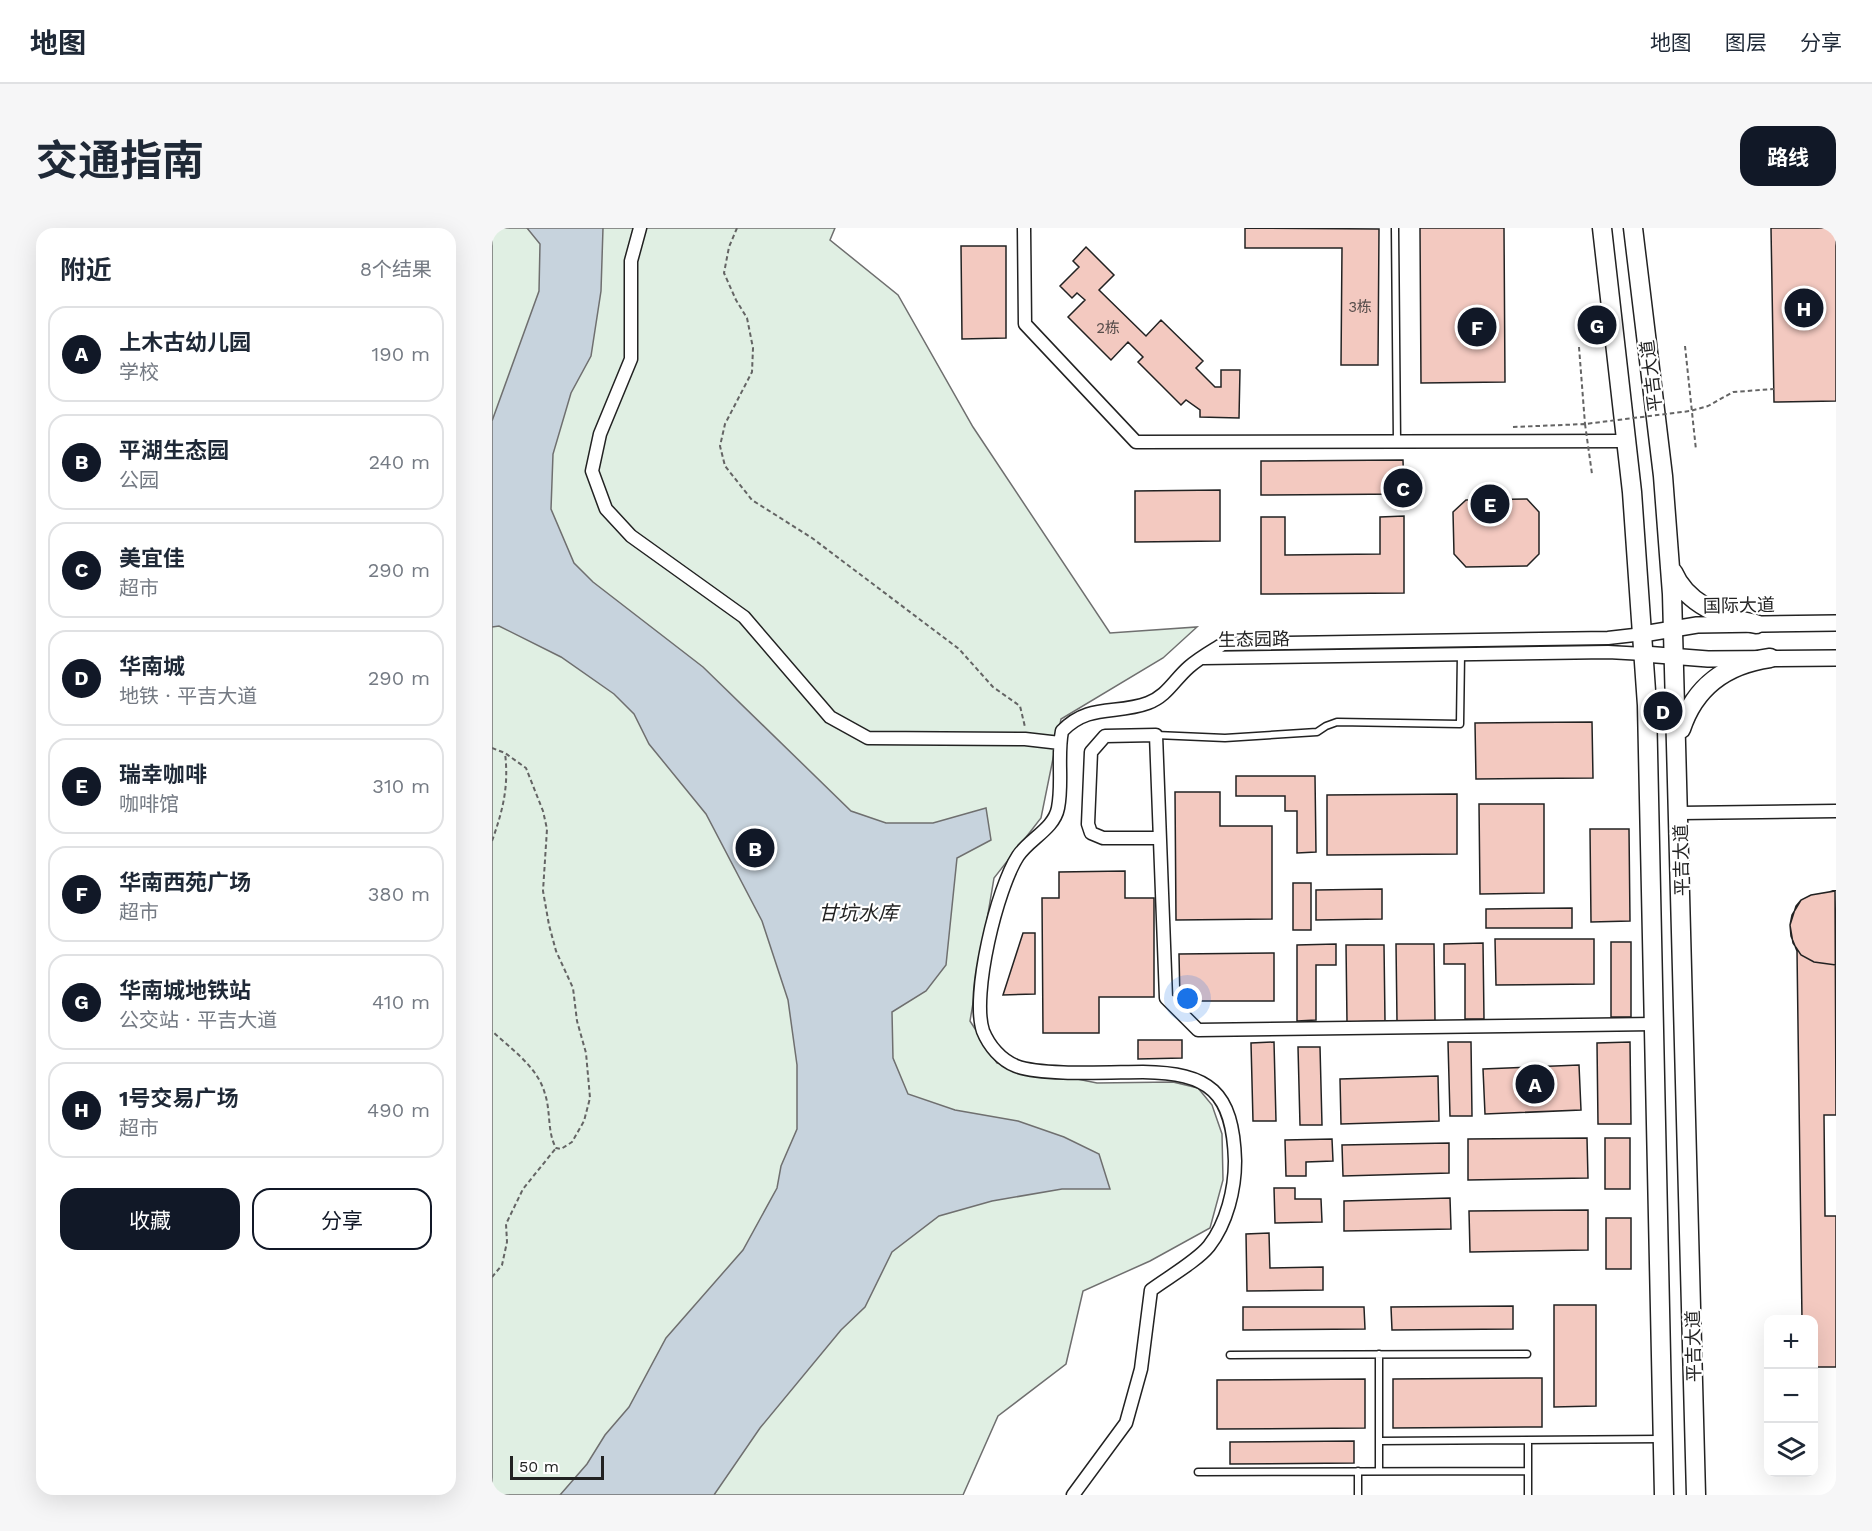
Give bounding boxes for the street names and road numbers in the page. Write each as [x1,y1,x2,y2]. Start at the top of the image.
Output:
street label: 平吉大道 [1636,339,1666,413]
street label: 国际大道 [1703,594,1775,616]
street label: 生态园路 [1218,628,1290,650]
street label: 平吉大道 [1670,824,1692,896]
street label: 平吉大道 [1682,1310,1704,1382]

